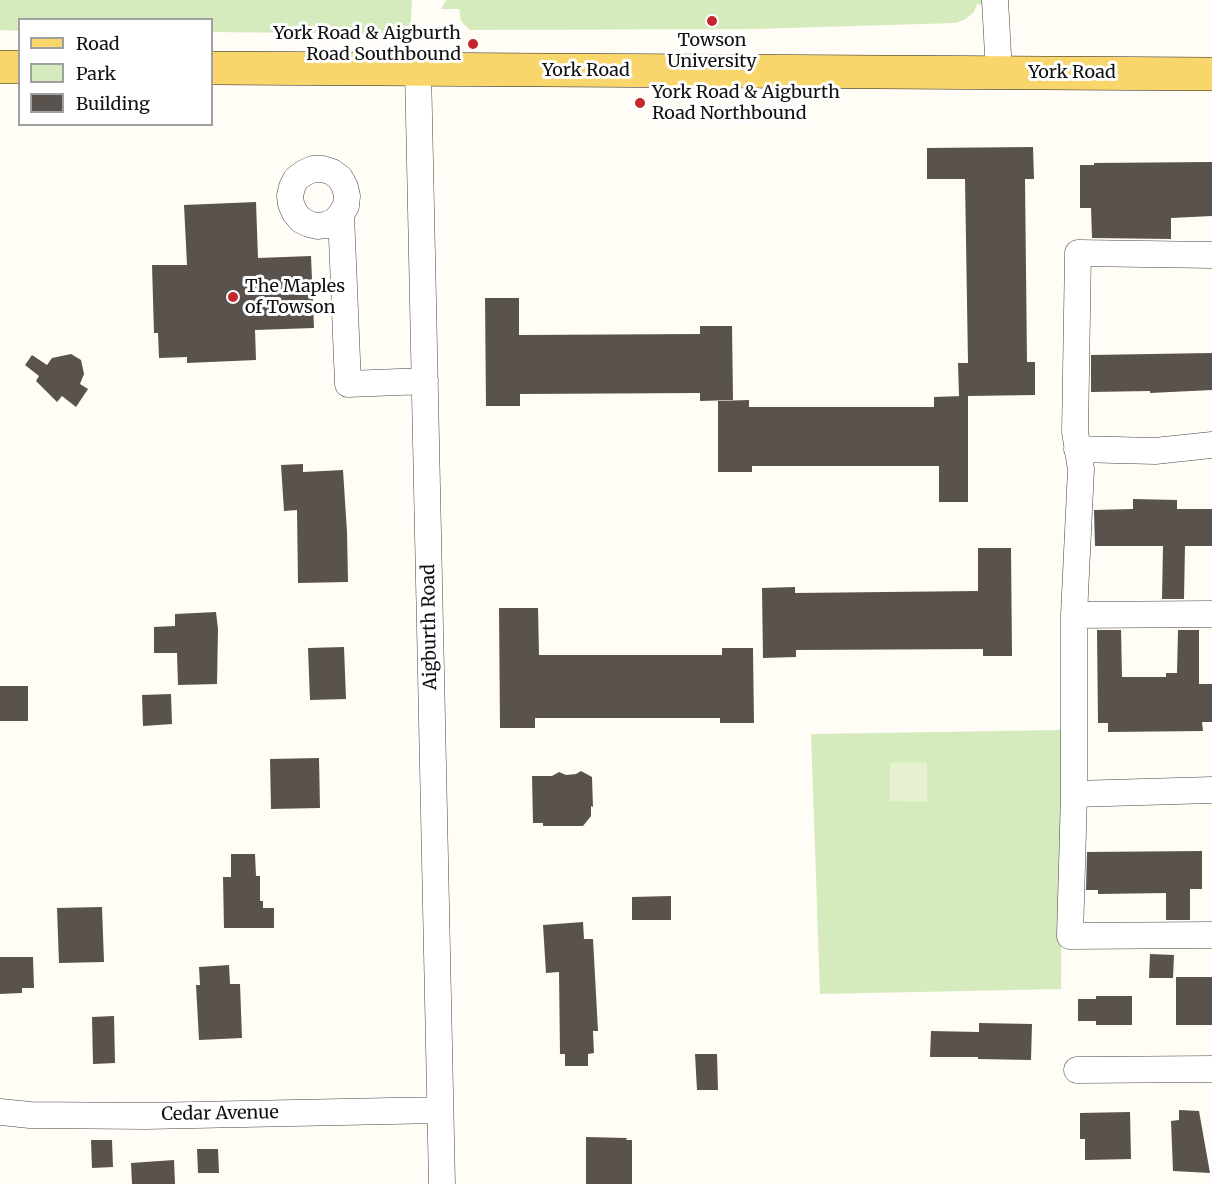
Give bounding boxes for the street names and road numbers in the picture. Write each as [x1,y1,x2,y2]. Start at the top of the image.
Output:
street label: York Road [542,60,630,82]
street label: York Road [1028,62,1116,84]
street label: Aigburth Road [418,564,442,690]
street label: Cedar Avenue [161,1102,279,1126]

